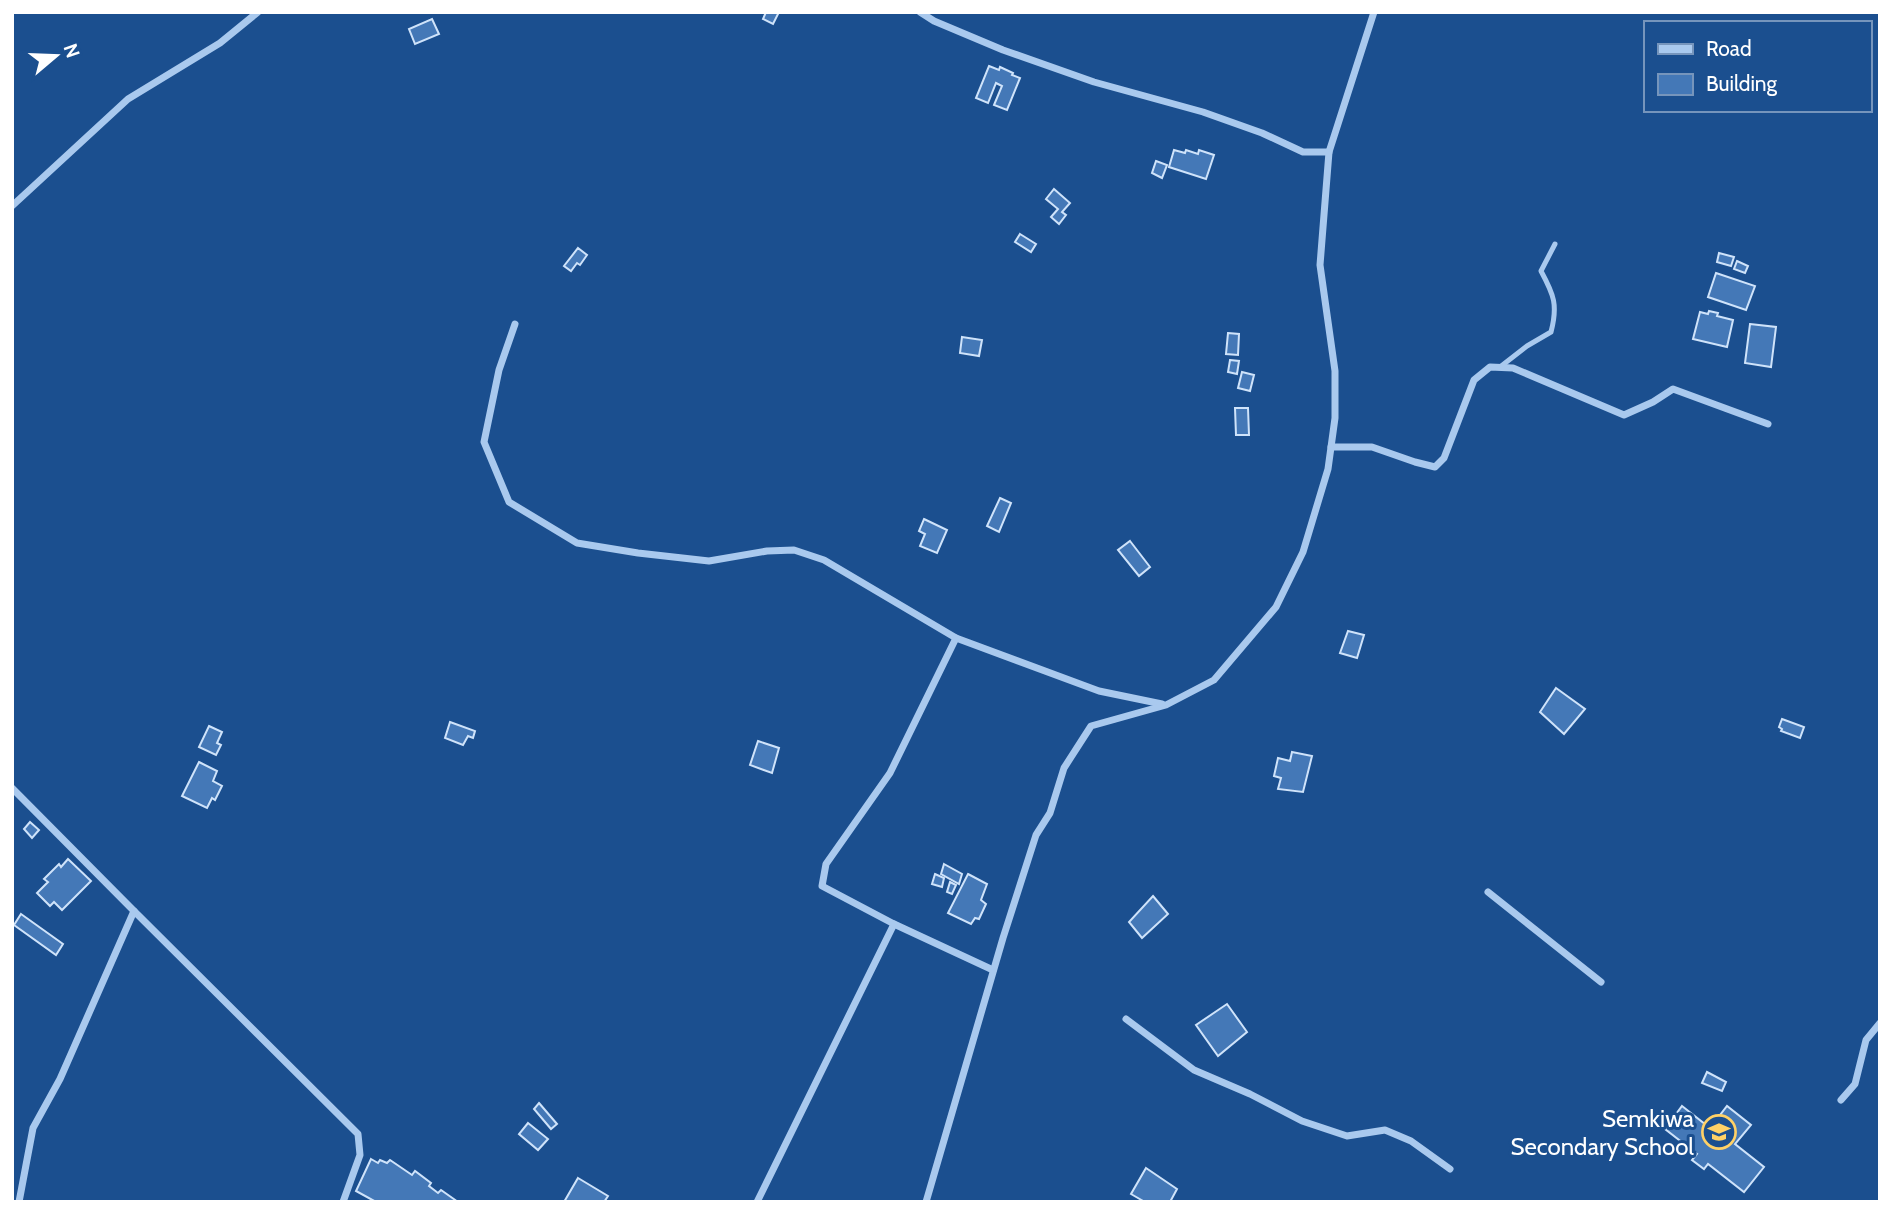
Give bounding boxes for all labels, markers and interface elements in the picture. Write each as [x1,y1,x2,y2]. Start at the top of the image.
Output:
north arrow [21,21,91,91]
legend [1644,21,1871,112]
text: Road [1706,36,1752,61]
text: N [59,41,85,61]
text: Building [1706,71,1778,96]
place label: Semkiwa Secondary School [1510,1104,1694,1161]
school or university icon: Semkiwa Secondary School [1700,1113,1738,1151]

